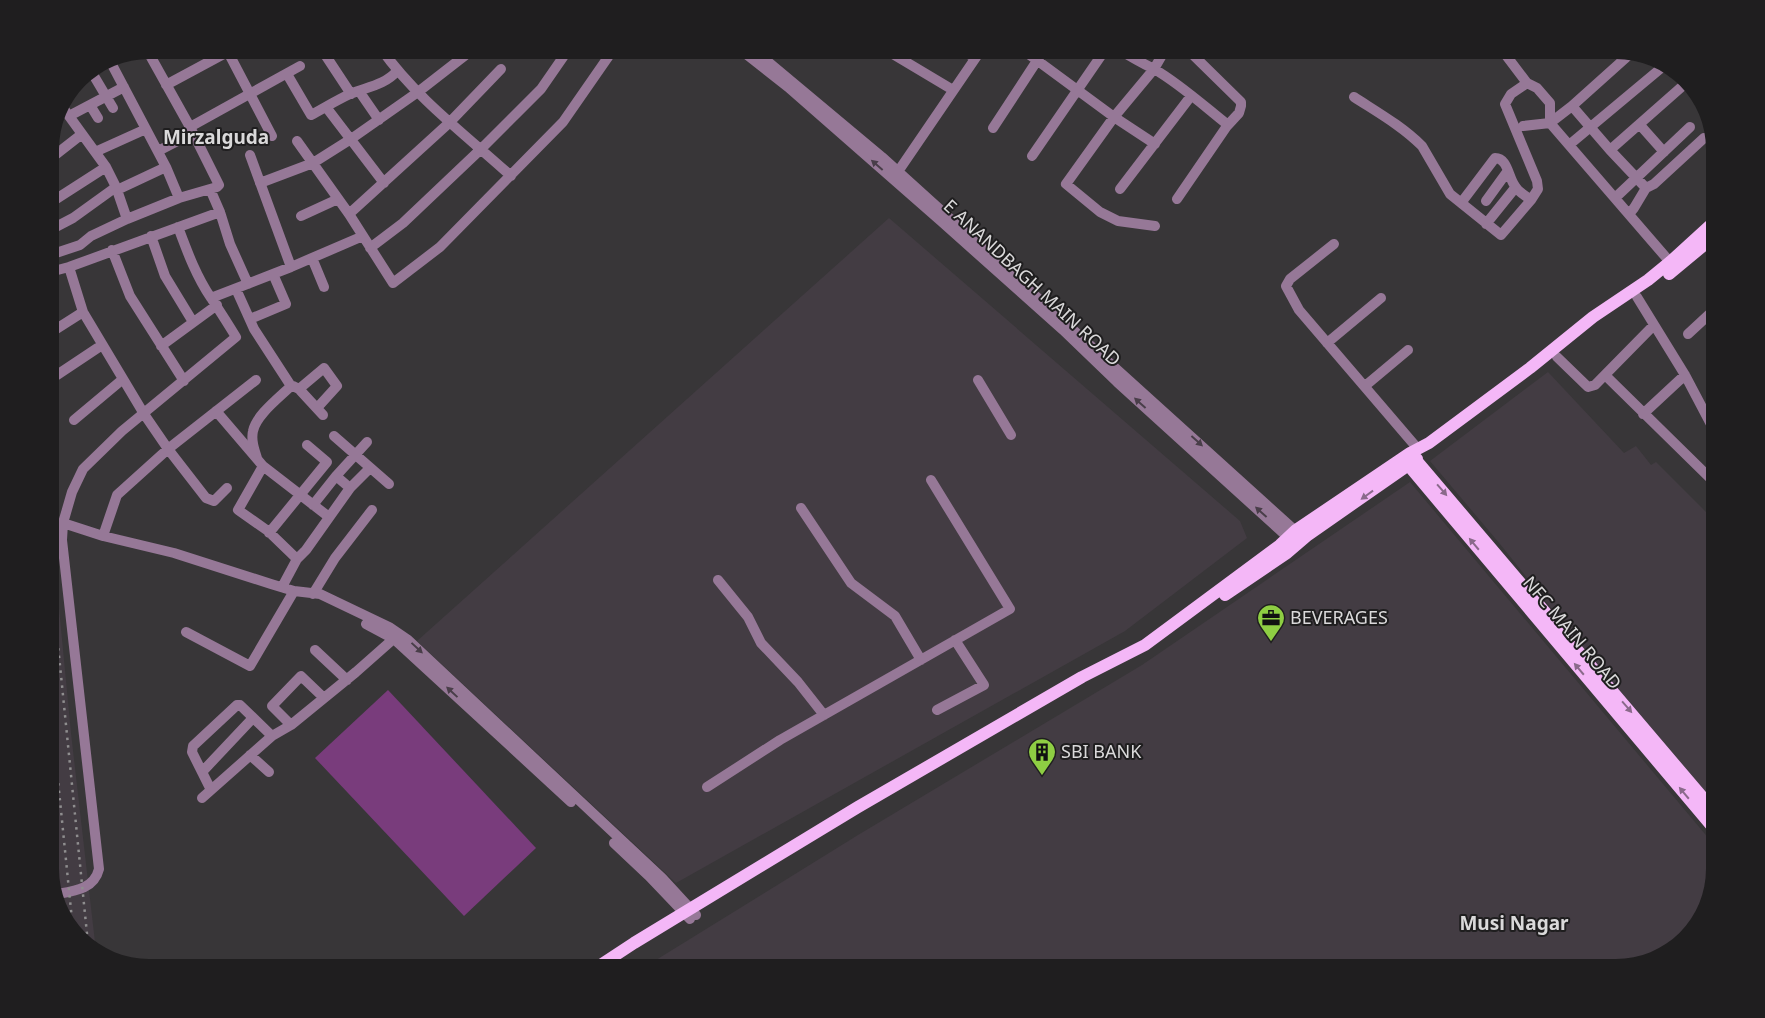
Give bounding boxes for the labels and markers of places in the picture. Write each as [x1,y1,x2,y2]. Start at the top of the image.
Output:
office icon: BEVERAGES [1256,603,1286,642]
place label: BEVERAGES [1290,605,1388,629]
building icon: SBI BANK [1027,737,1057,776]
place label: SBI BANK [1061,739,1142,763]

